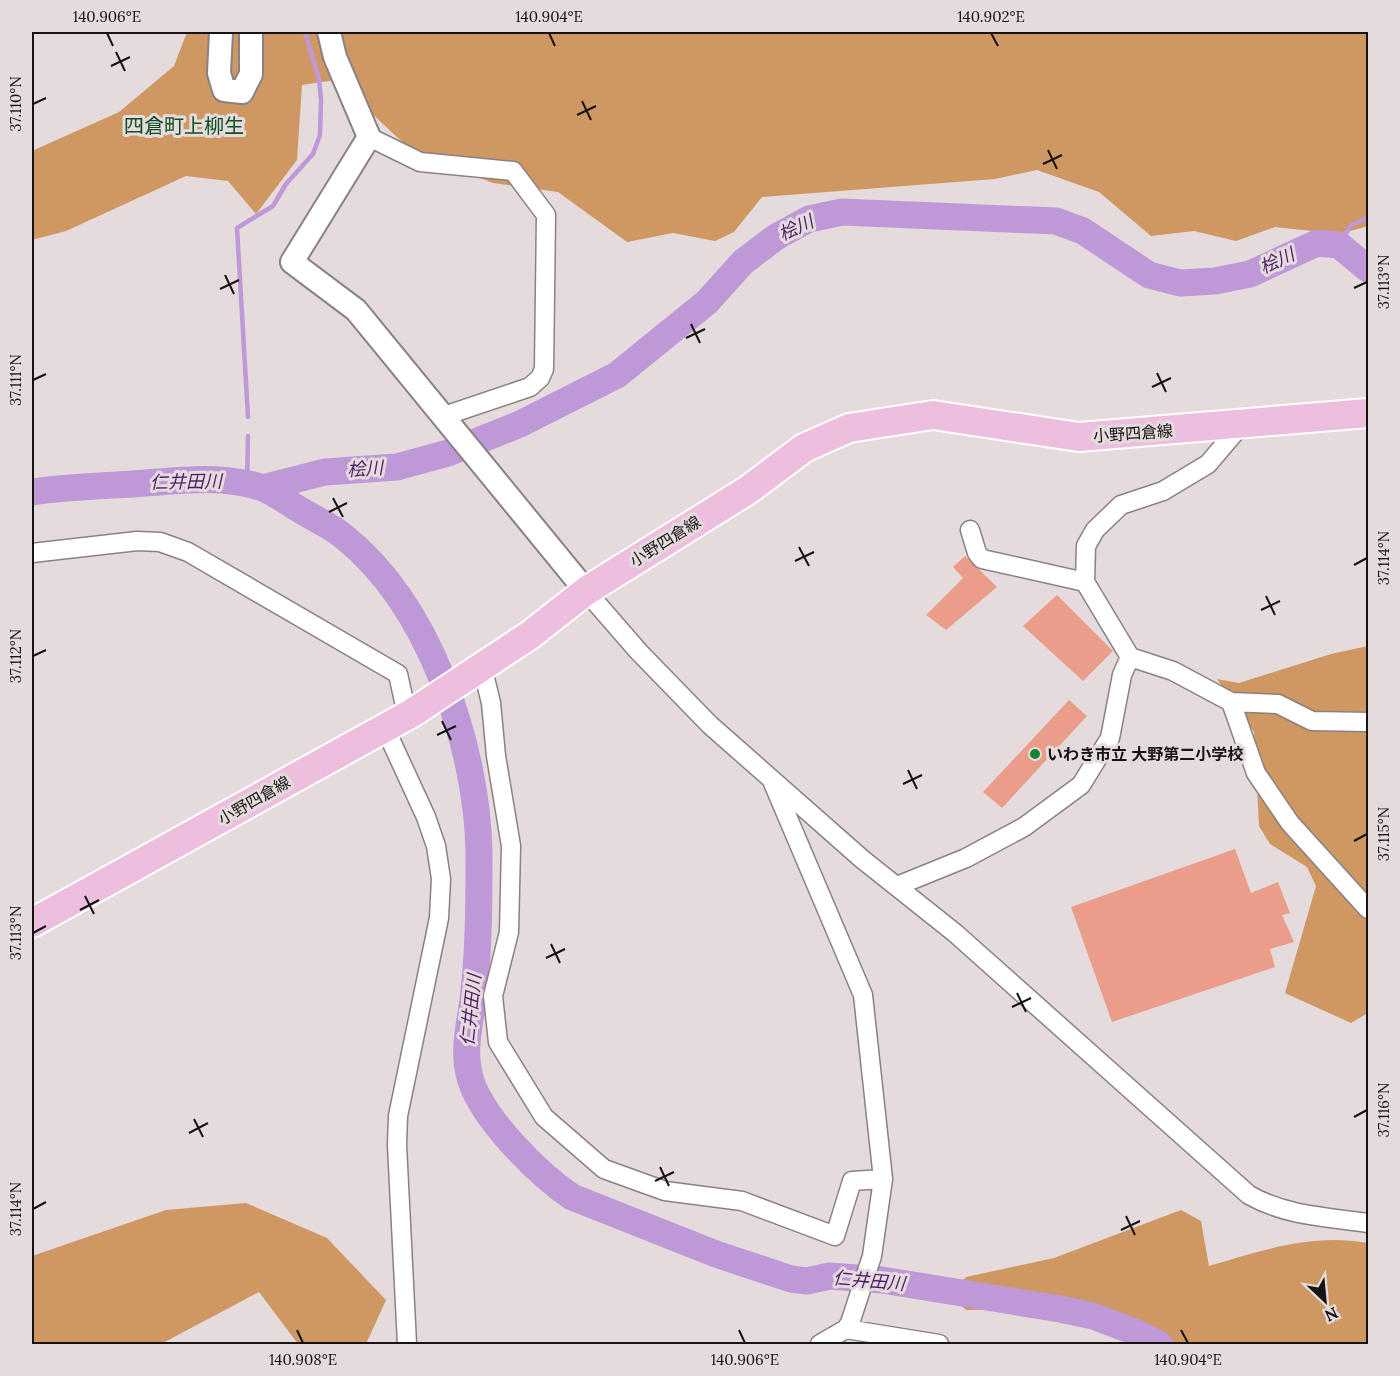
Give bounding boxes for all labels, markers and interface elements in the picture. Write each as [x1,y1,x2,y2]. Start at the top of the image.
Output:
text: 140.906°E [73,7,141,26]
text: 140.904°E [515,7,583,26]
text: 140.902°E [957,7,1025,26]
text: 37.110°N [6,76,25,132]
district label: 四倉町上柳生 [124,113,244,138]
water label: 桧川 [775,209,819,246]
water label: 桧川 [1256,242,1300,279]
text: 37.113°N [1374,255,1393,309]
text: 37.111°N [6,354,25,406]
street label: 小野四倉線 [1092,420,1174,446]
water label: 桧川 [346,456,386,481]
water label: 仁井田川 [150,469,224,494]
street label: 小野四倉線 [626,511,704,571]
text: 37.114°N [1374,531,1393,585]
text: 37.112°N [6,629,25,683]
place label: いわき市立 大野第二小学校 [1047,744,1243,764]
marker: いわき市立 大野第二小学校 [1028,747,1042,761]
street label: 小野四倉線 [214,771,294,829]
text: 37.115°N [1374,807,1393,861]
text: 37.113°N [6,906,25,960]
water label: 仁井田川 [455,971,486,1047]
text: 37.116°N [1374,1082,1393,1138]
text: 37.114°N [6,1182,25,1236]
water label: 仁井田川 [832,1266,908,1295]
north arrow [1295,1271,1355,1331]
text: N [1322,1303,1342,1326]
text: 140.908°E [269,1350,337,1369]
text: 140.906°E [711,1350,779,1369]
text: 140.904°E [1154,1350,1222,1369]

